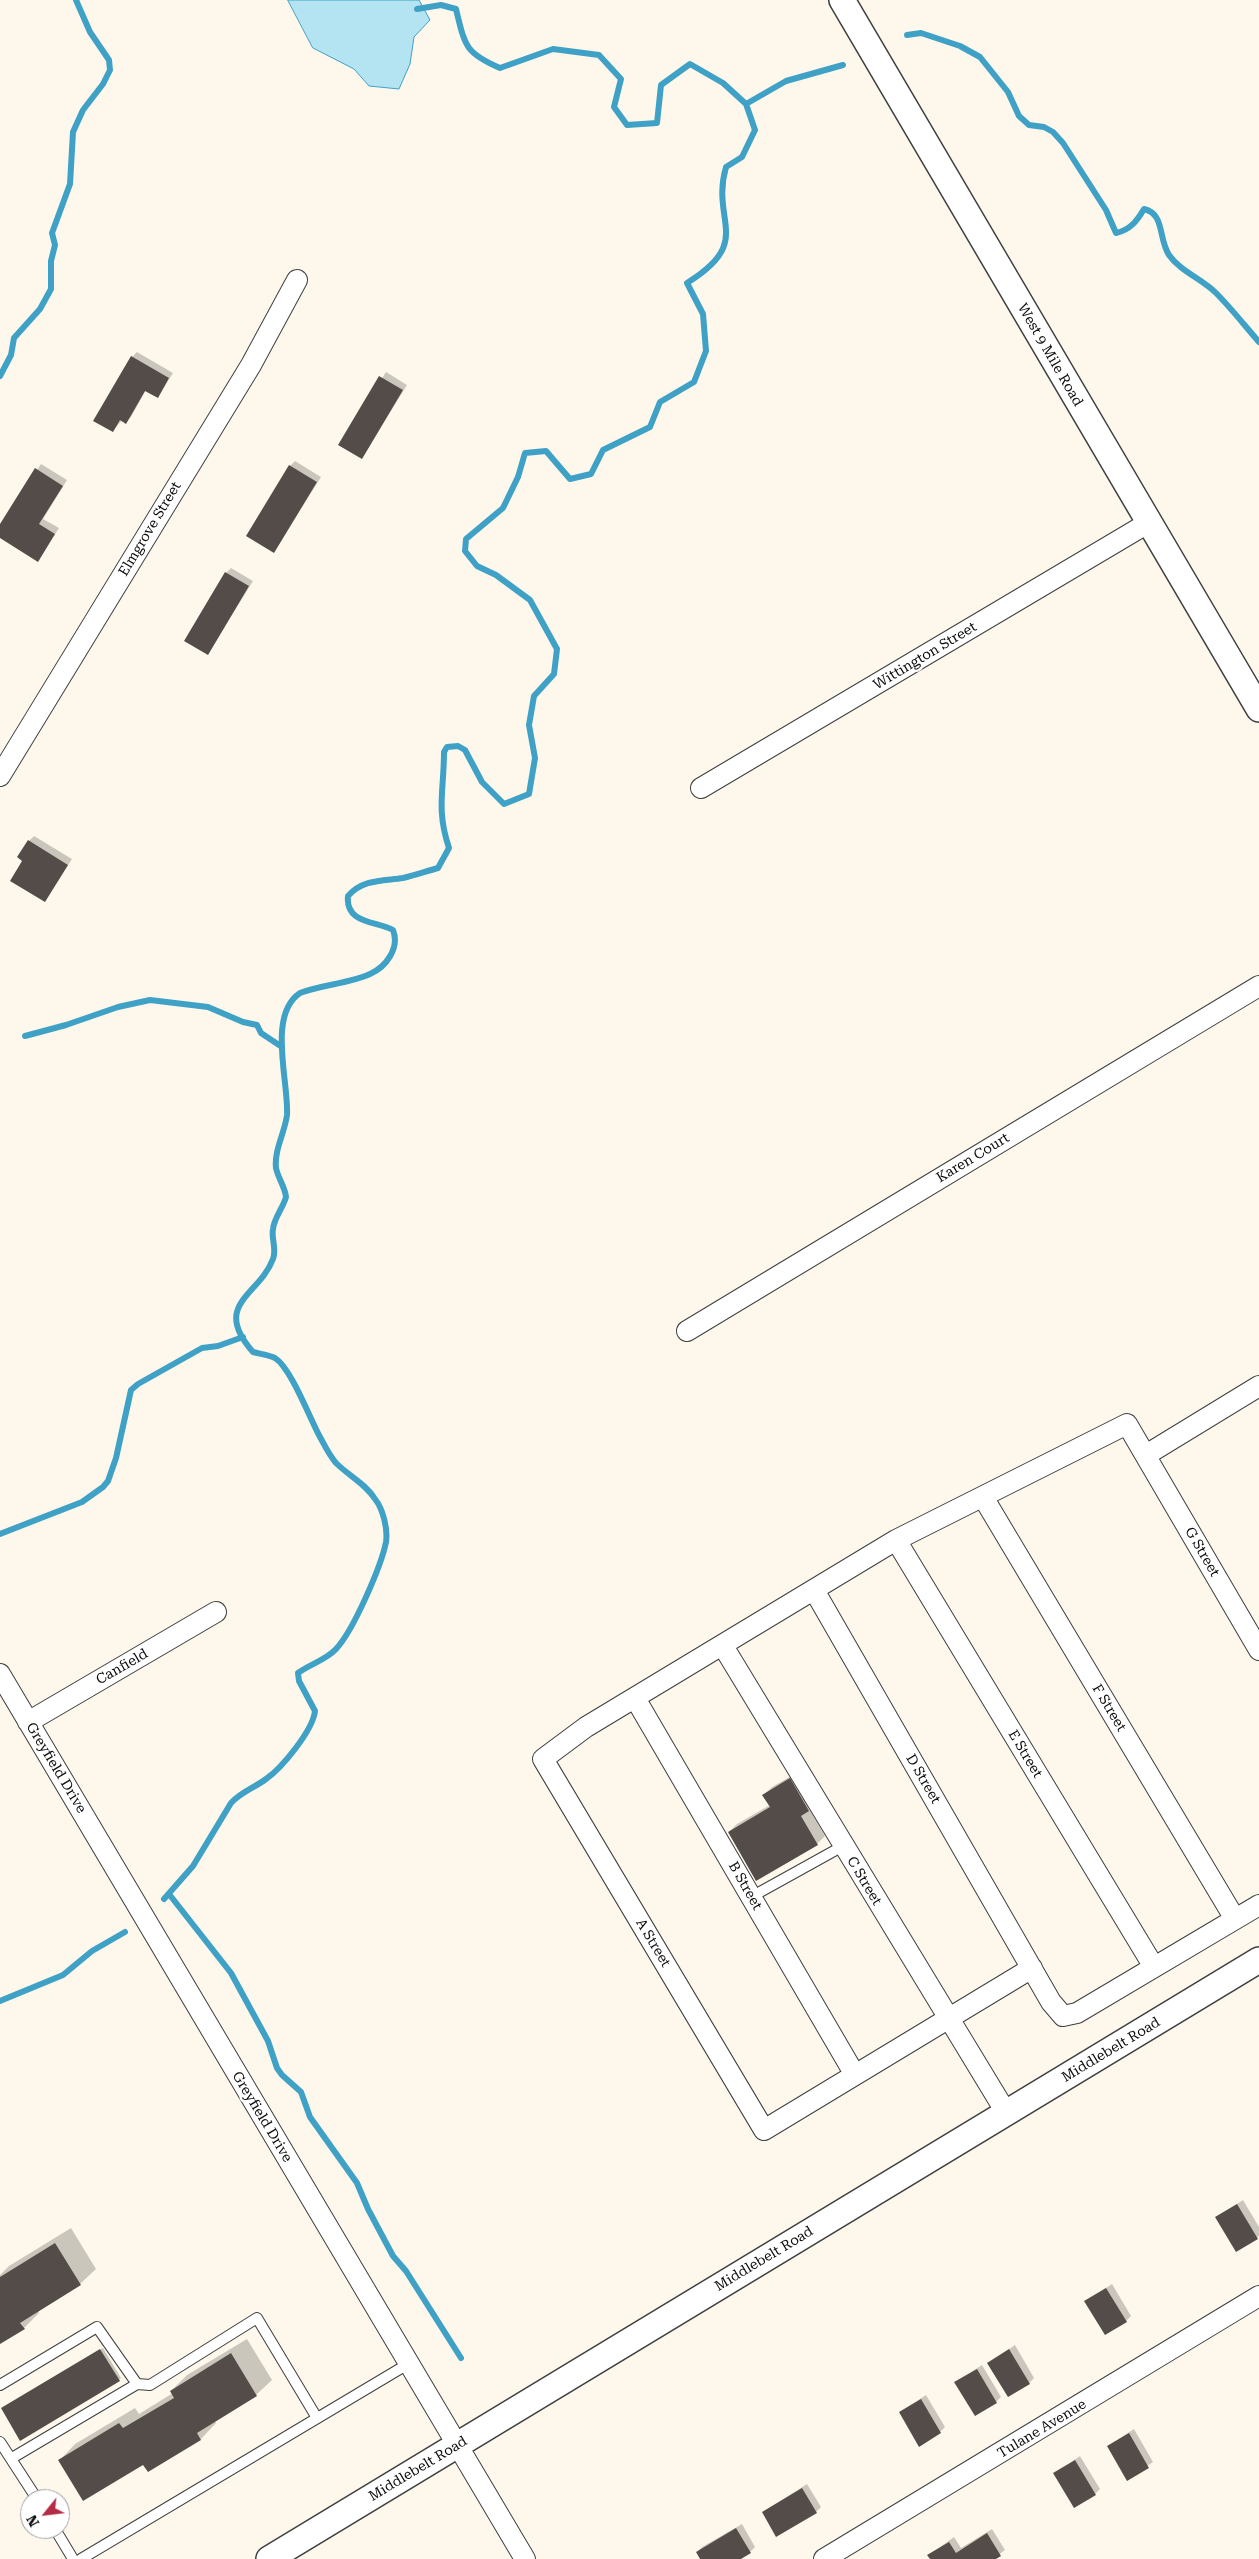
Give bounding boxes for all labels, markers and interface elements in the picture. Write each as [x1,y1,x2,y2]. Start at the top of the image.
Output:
street label: West 9 Mile Road [1014,301,1086,409]
street label: Elmgrove Street [115,479,185,579]
street label: Wittington Street [870,619,980,693]
street label: Karen Court [934,1130,1012,1186]
street label: G Street [1181,1524,1223,1580]
street label: Canfield [93,1645,151,1689]
street label: F Street [1088,1681,1130,1735]
street label: Greyfield Drive [22,1720,90,1816]
street label: E Street [1004,1727,1046,1781]
street label: D Street [902,1751,944,1807]
street label: C Street [843,1854,885,1908]
street label: B Street [724,1859,766,1913]
street label: A Street [632,1916,674,1970]
street label: Middlebelt Road [1059,2014,1163,2086]
street label: Greyfield Drive [228,2069,296,2165]
street label: Middlebelt Road [712,2223,816,2295]
street label: Tulane Avenue [995,2396,1089,2462]
street label: Middlebelt Road [366,2433,470,2505]
north arrow [20,2489,70,2539]
text: N [23,2512,42,2529]

